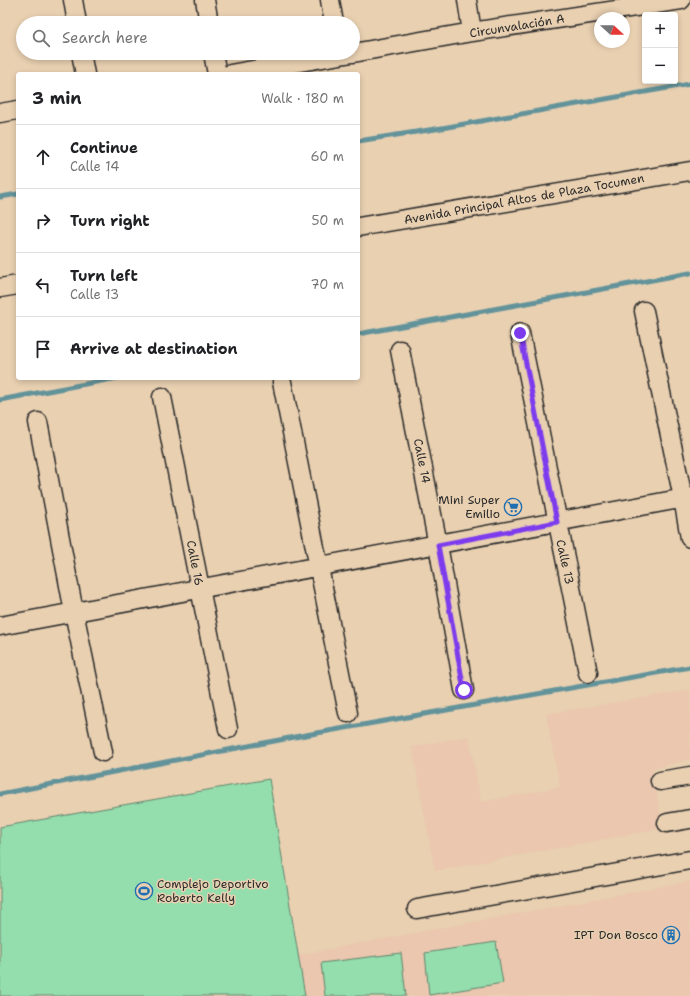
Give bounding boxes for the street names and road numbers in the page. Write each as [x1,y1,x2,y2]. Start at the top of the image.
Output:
street label: Circunvalación A [468,11,566,41]
street label: Avenida Principal Altos de Plaza Tocumen [403,170,645,228]
street label: Calle 14 [410,437,434,485]
street label: Calle 13 [552,538,578,586]
street label: Calle 16 [183,539,207,587]

